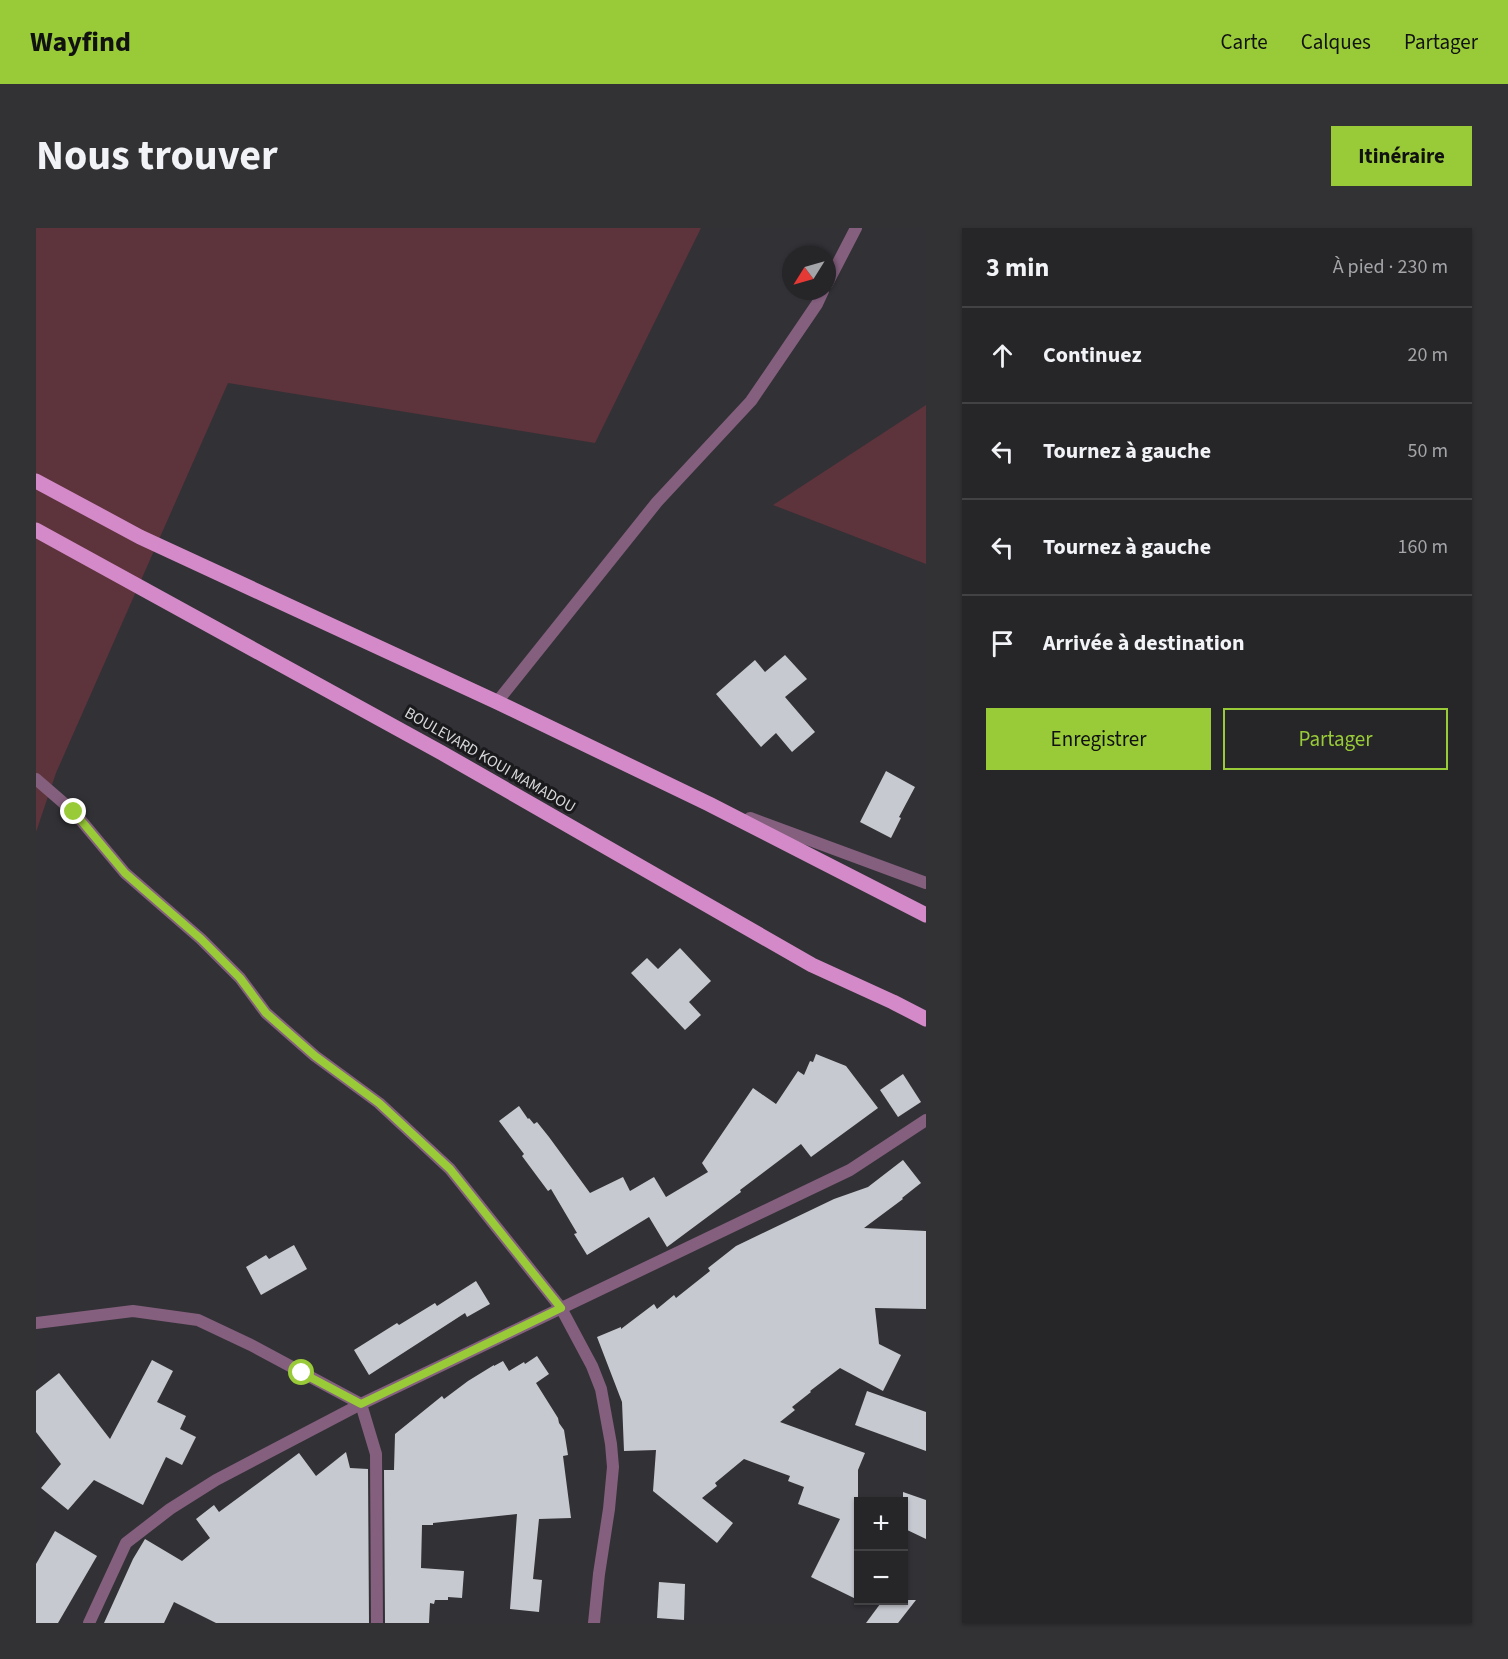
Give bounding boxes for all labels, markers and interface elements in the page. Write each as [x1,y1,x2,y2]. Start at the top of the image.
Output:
text: Wayfind [30,22,131,62]
text: Carte [1221,27,1268,57]
text: Calques [1301,27,1371,57]
text: Partager [1404,27,1478,57]
text: Nous trouver [36,126,278,186]
button: Itinéraire [1331,126,1472,186]
north arrow [782,246,836,300]
text: 3 min [986,249,1049,286]
text: À pied · 230 m [1333,253,1448,281]
icon: ahead [986,339,1019,372]
text: Continuez [1043,339,1142,371]
text: 20 m [1408,341,1448,369]
icon: left [986,435,1019,468]
text: Tournez à gauche [1043,435,1211,467]
text: 50 m [1408,437,1448,465]
icon: left [986,531,1019,564]
text: Tournez à gauche [1043,531,1211,563]
text: 160 m [1398,533,1448,561]
icon: arrive [986,627,1019,660]
text: Arrivée à destination [1043,627,1245,659]
street label: BOULEVARD KOUI MAMADOU [400,702,580,818]
button: Enregistrer [986,708,1211,770]
button: Partager [1223,708,1448,770]
route end [60,798,86,824]
route start [288,1359,314,1385]
map controls [854,1497,908,1605]
button: + [854,1497,908,1551]
button: − [854,1551,908,1605]

